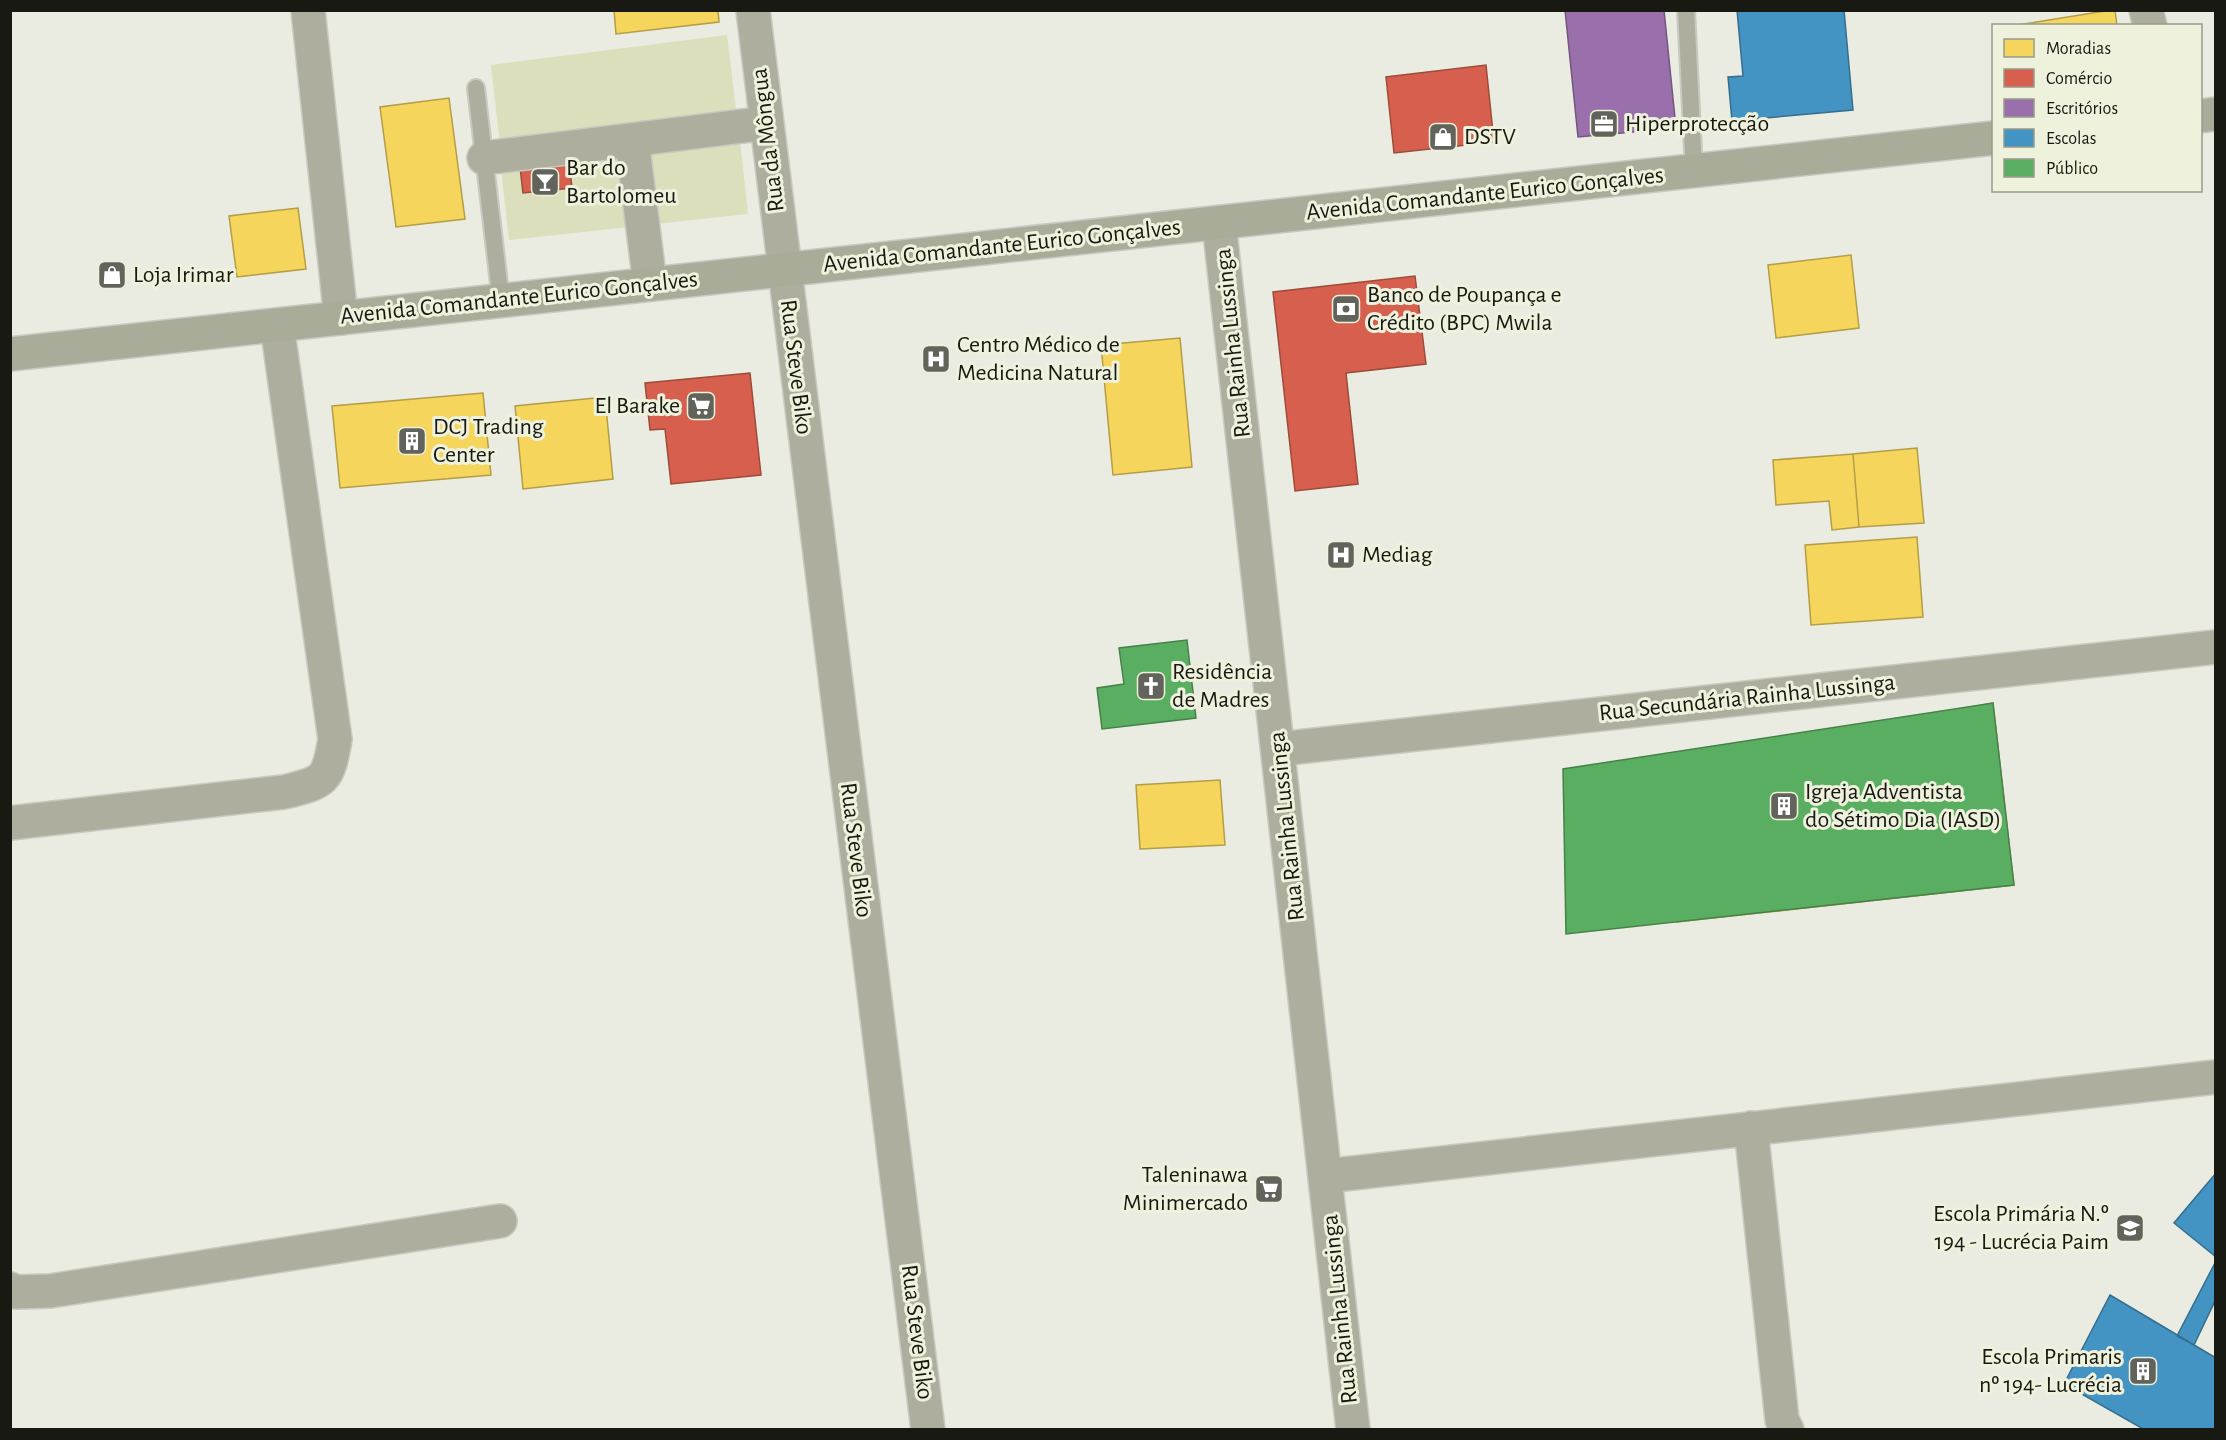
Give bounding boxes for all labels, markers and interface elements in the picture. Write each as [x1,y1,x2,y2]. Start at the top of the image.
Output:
legend [1992,24,2202,192]
text: Moradias [2046,40,2111,58]
street label: Rua da Môngua [747,67,789,213]
text: Comércio [2046,70,2112,88]
text: Escritórios [2046,100,2118,118]
office icon: Hiperprotecção [1588,108,1620,140]
place label: Hiperprotecção [1625,112,1769,136]
shop icon: DSTV [1427,121,1459,153]
place label: DSTV [1464,125,1516,149]
text: Escolas [2046,130,2097,148]
place label: Bar do Bartolomeu [566,156,677,208]
text: Público [2046,160,2098,178]
street label: Avenida Comandante Eurico Gonçalves [1305,163,1665,225]
bar icon: Bar do Bartolomeu [529,166,561,198]
street label: Avenida Comandante Eurico Gonçalves [822,215,1182,277]
street label: Rua Rainha Lussinga [1211,247,1255,439]
shop icon: Loja Irimar [96,259,128,291]
place label: Loja Irimar [133,263,234,287]
street label: Avenida Comandante Eurico Gonçalves [339,267,699,329]
place label: Banco de Poupança e Crédito (BPC) Mwila [1367,283,1562,335]
bank icon: Banco de Poupança e Crédito (BPC) Mwila [1330,293,1362,325]
street label: Rua Steve Biko [776,298,816,436]
place label: Centro Médico de Medicina Natural [957,333,1120,385]
hospital icon: Centro Médico de Medicina Natural [920,343,952,375]
supermarket icon: El Barake [685,390,717,422]
place label: El Barake [595,394,680,418]
place label: DCJ Trading Center [433,415,544,467]
building icon: DCJ Trading Center [396,425,428,457]
hospital icon: Mediag [1325,539,1357,571]
place label: Mediag [1362,543,1433,567]
place label: Residência de Madres [1172,660,1272,712]
church icon: Residência de Madres [1135,670,1167,702]
street label: Rua Secundária Rainha Lussinga [1598,670,1896,726]
street label: Rua Rainha Lussinga [1265,730,1309,922]
place label: Igreja Adventista do Sétimo Dia (IASD) [1805,780,2001,832]
street label: Rua Steve Biko [836,781,876,919]
building icon: Igreja Adventista do Sétimo Dia (IASD) [1768,790,1800,822]
place label: Taleninawa Minimercado [1123,1163,1248,1215]
supermarket icon: Taleninawa Minimercado [1253,1173,1285,1205]
place label: Escola Primária N.º 194 - Lucrécia Paim [1933,1202,2109,1254]
school or university icon: Escola Primária N.º 194 - Lucrécia Paim [2114,1212,2146,1244]
street label: Rua Rainha Lussinga [1318,1213,1362,1405]
street label: Rua Steve Biko [897,1263,937,1401]
place label: Escola Primaris nº 194- Lucrécia [1979,1345,2122,1397]
building icon: Escola Primaris nº 194- Lucrécia [2127,1355,2159,1387]

